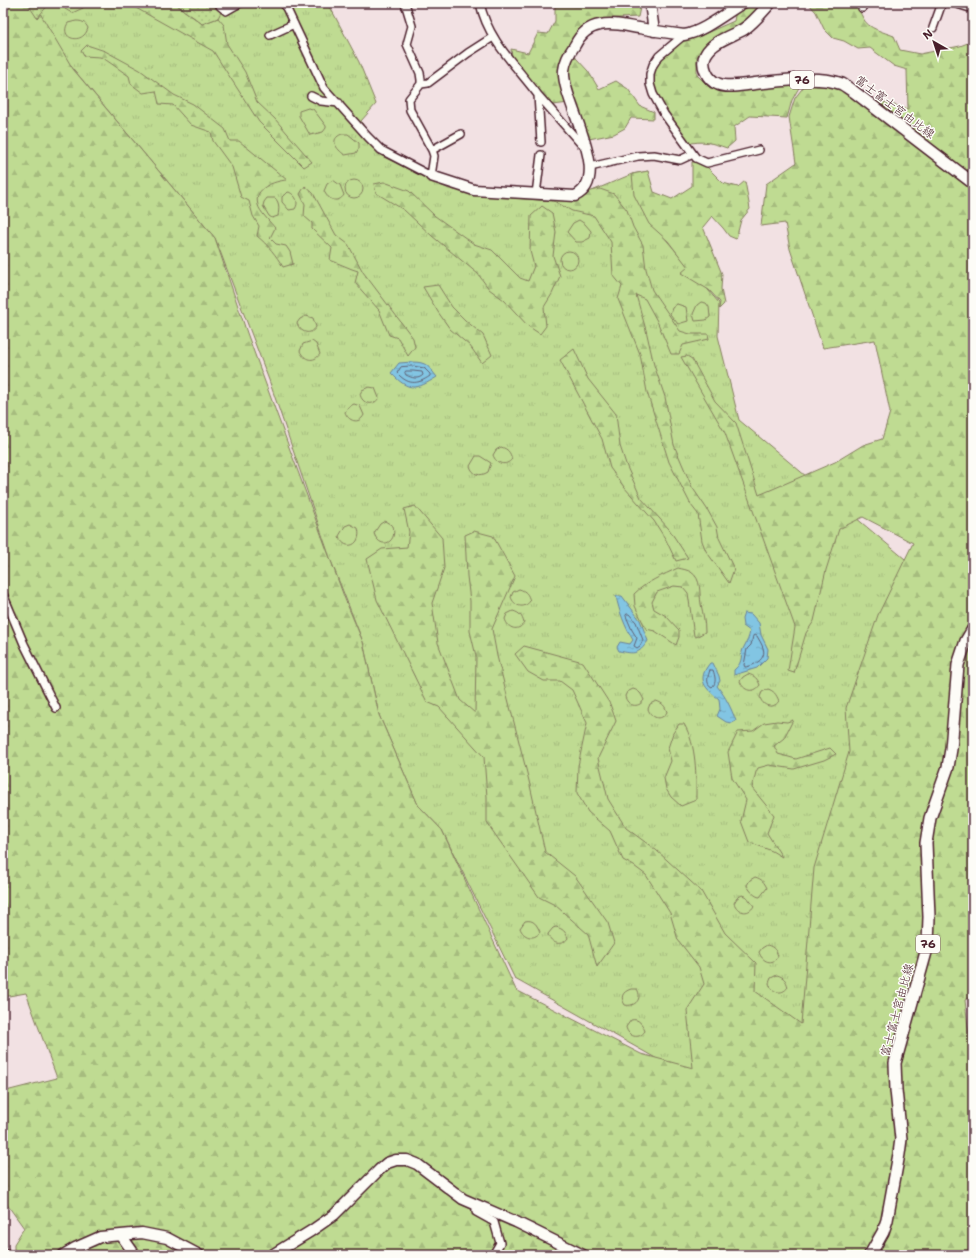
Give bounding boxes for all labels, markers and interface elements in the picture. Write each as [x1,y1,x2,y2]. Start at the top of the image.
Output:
north arrow [914,22,954,62]
text: N [920,26,936,43]
road number: 76 [790,71,814,89]
street label: 富士富士宮由比線 [852,72,938,142]
road number: 76 [916,935,940,953]
street label: 富士富士宮由比線 [877,962,917,1058]

